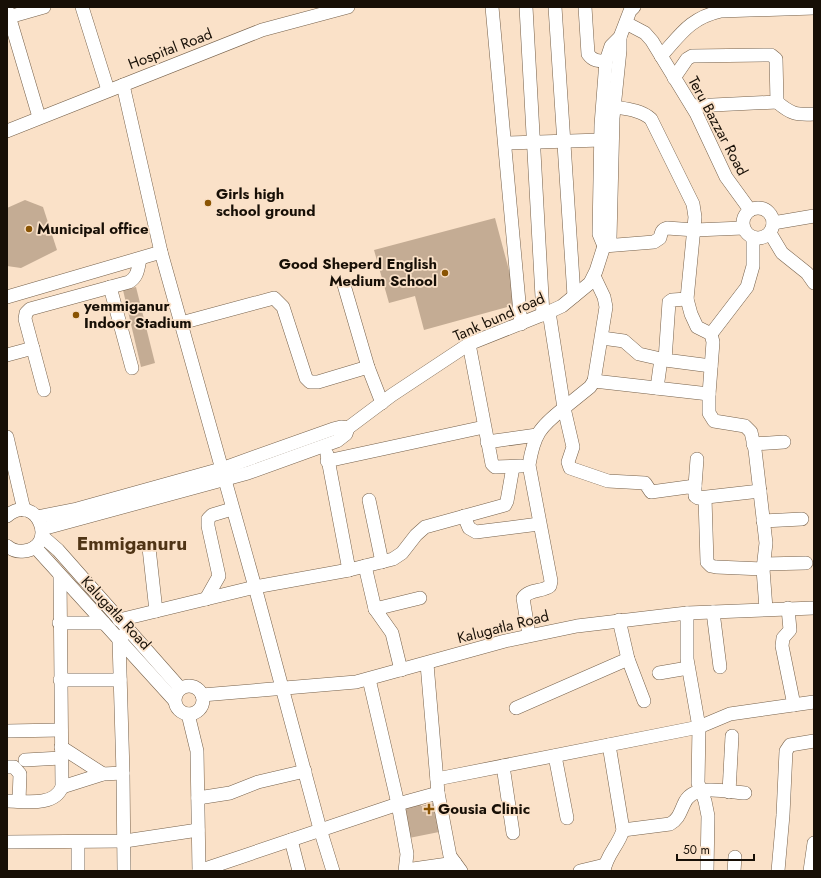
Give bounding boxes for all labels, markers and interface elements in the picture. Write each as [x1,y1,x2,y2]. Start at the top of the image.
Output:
street label: Hospital Road [125,23,215,75]
street label: Teru Bazzar Road [683,72,753,180]
place label: Girls high school ground [216,183,315,222]
marker: Girls high school ground [203,198,213,208]
place label: Municipal office [37,218,149,240]
marker: Municipal office [24,224,34,234]
place label: Good Sheperd English Medium School [279,253,437,292]
marker: Good Sheperd English Medium School [440,268,450,278]
street label: Tank bund road [450,287,548,347]
place label: yemmiganur Indoor Stadium [83,295,192,334]
marker: yemmiganur Indoor Stadium [71,310,81,320]
district label: Emmiganuru [77,530,187,557]
street label: Kalugatla Road [76,571,156,655]
street label: Kalugatla Road [455,605,551,649]
place label: Gousia Clinic [438,798,530,820]
marker: Gousia Clinic [423,803,435,815]
scale bar [677,836,754,862]
text: 50 m [683,841,710,859]

